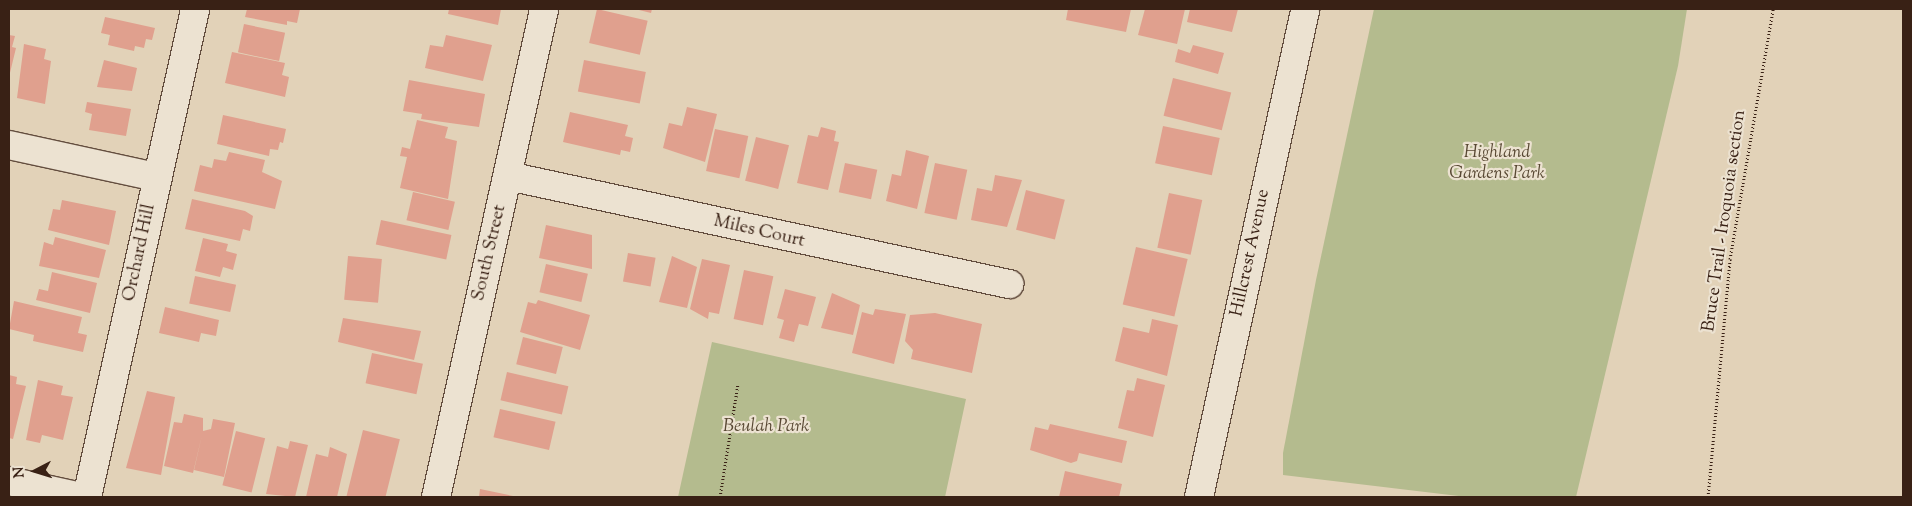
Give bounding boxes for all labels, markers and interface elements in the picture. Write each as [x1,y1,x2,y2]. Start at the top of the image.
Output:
street label: Bruce Trail - Iroquoia section [1699,109,1751,333]
park label: Highland Gardens Park [1449,143,1545,186]
street label: Hillcrest Avenue [1227,187,1275,319]
street label: Orchard Hill [119,202,161,304]
street label: South Street [468,203,512,303]
street label: Miles Court [711,211,807,253]
park label: Beulah Park [723,416,809,438]
north arrow [10,446,60,496]
text: N [10,466,31,479]

